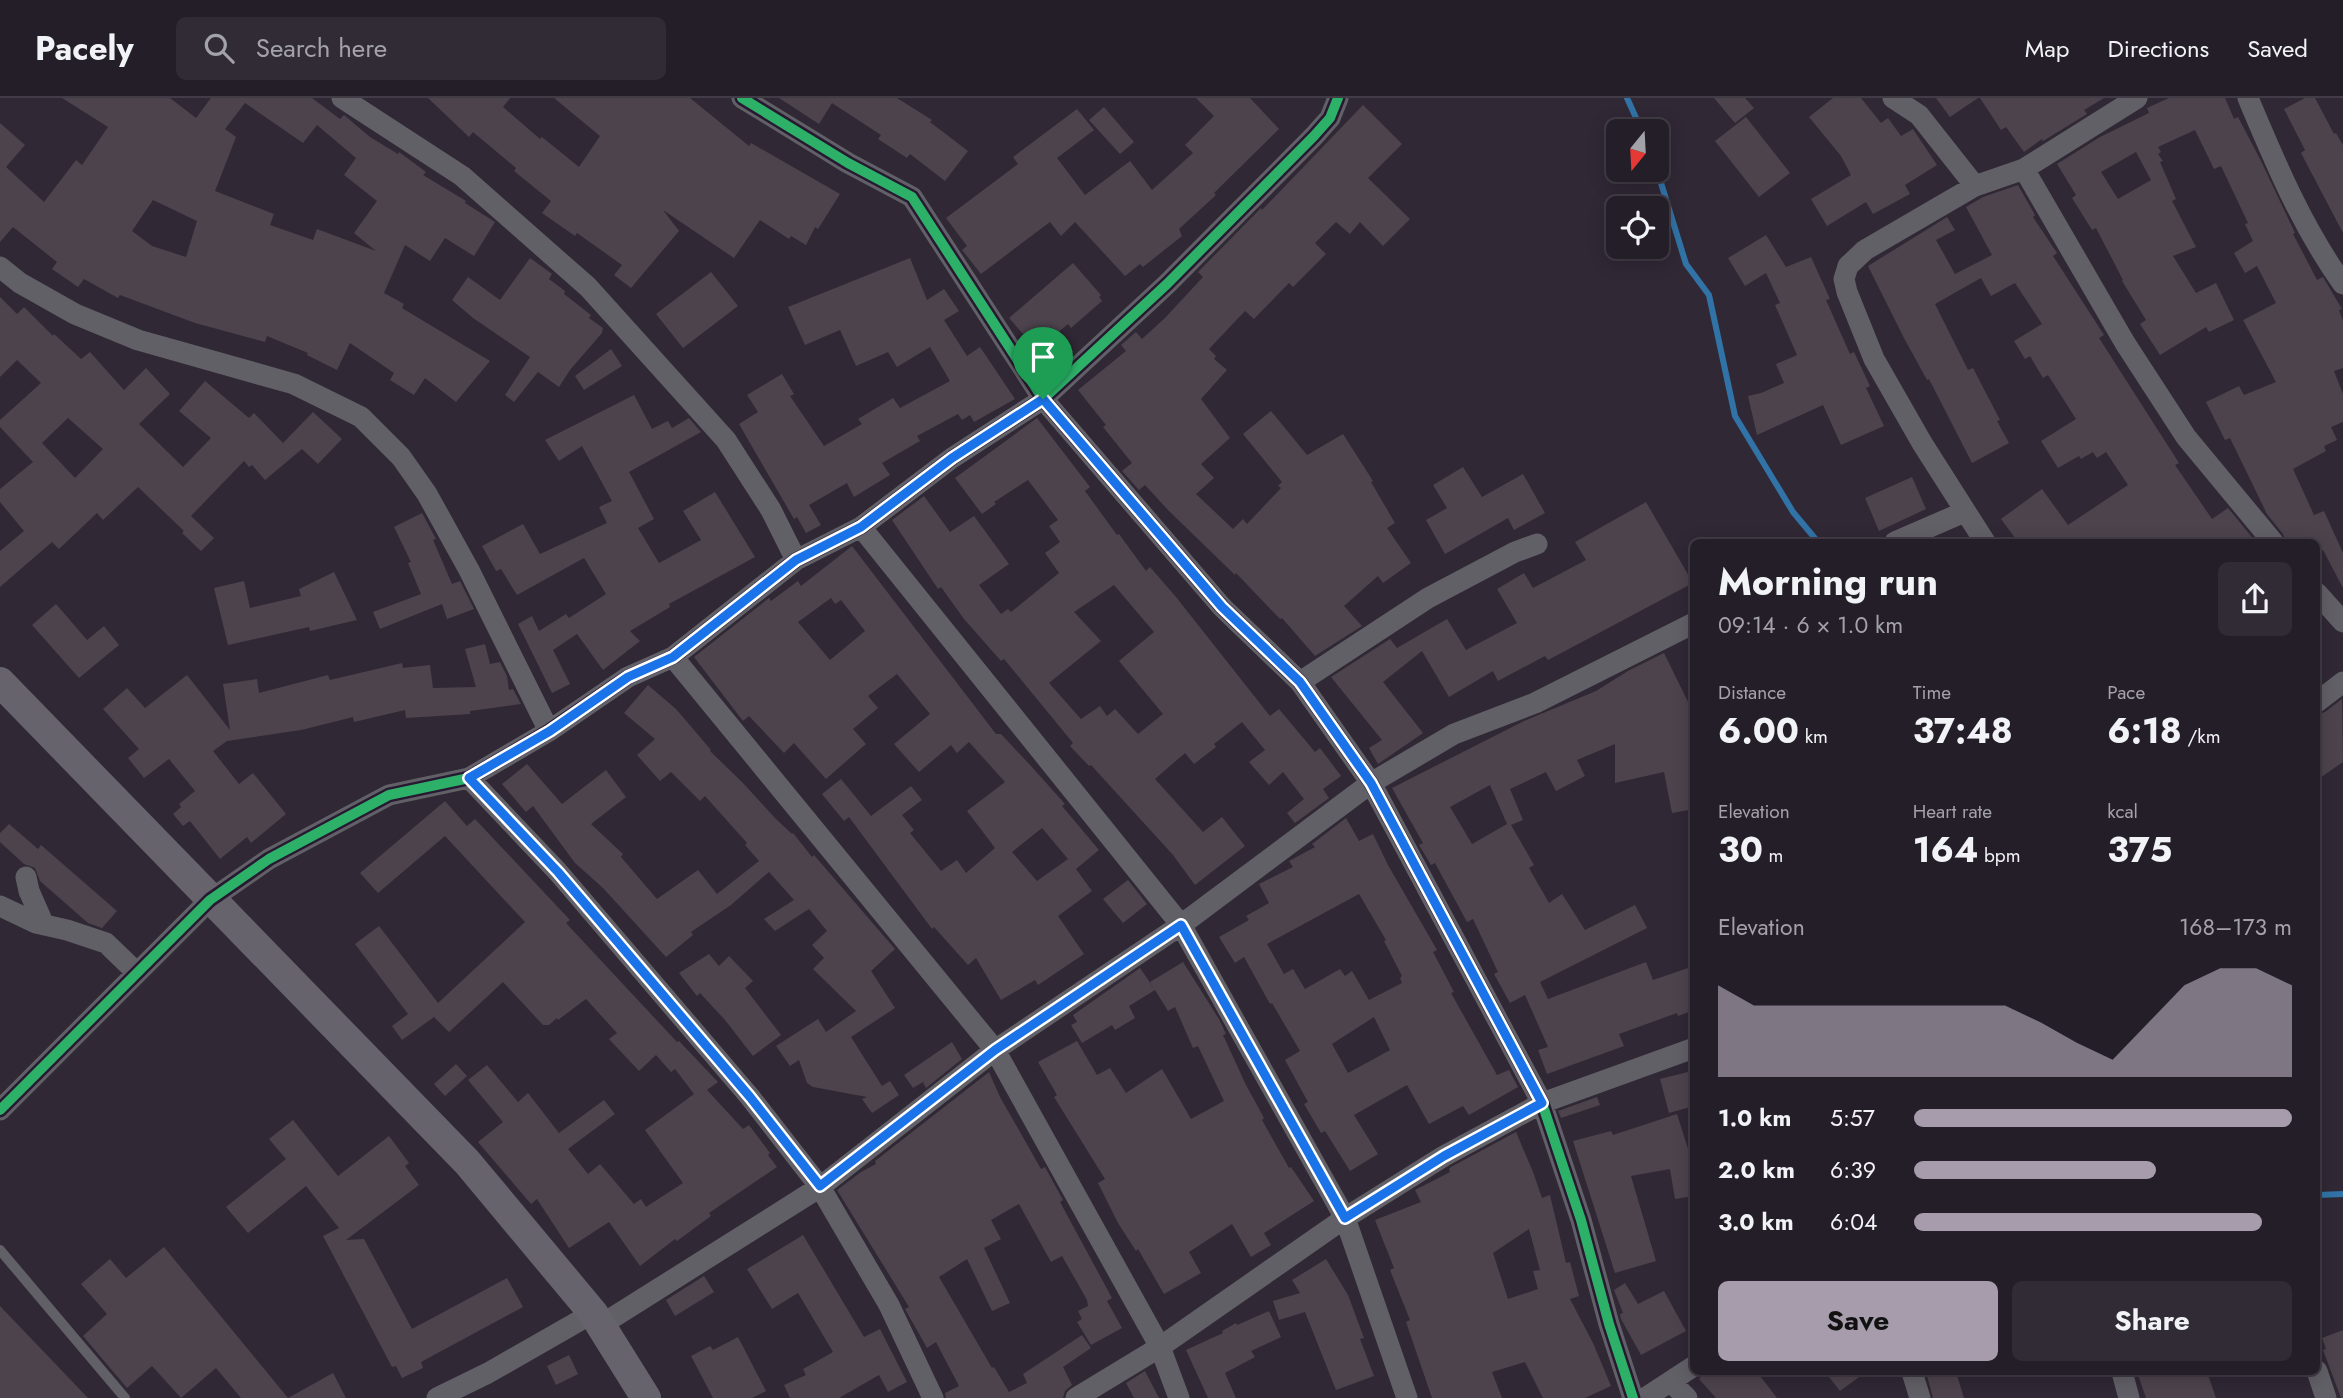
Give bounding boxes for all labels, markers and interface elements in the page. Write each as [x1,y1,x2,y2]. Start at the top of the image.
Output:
search box [176,17,666,80]
text: Pacely [35,25,134,72]
icon: search [200,29,238,67]
text: Search here [256,29,387,67]
text: Map [2025,31,2070,66]
text: Directions [2108,31,2209,66]
text: Saved [2247,31,2308,66]
north arrow [1606,119,1670,182]
map controls [1606,119,1669,259]
button: locate [1606,196,1669,259]
pin [1013,327,1073,399]
icon: arrive [1024,338,1062,376]
text: Morning run [1718,554,1938,609]
button: share [2218,562,2292,636]
text: 09:14 · 6 × 1.0 km [1718,608,1903,642]
text: Distance [1718,679,1786,706]
text: Time [1913,679,1951,706]
text: Pace [2107,679,2145,706]
text: 6.00 [1718,706,1799,756]
text: 37:48 [1913,706,2013,756]
text: 6:18 [2107,706,2182,756]
text: km [1799,723,1828,750]
text: /km [2182,723,2220,750]
text: Elevation [1718,798,1790,825]
text: Heart rate [1913,798,1992,825]
text: kcal [2107,798,2138,825]
text: 30 [1718,825,1763,875]
text: 164 [1913,825,1978,875]
text: 375 [2107,825,2172,875]
text: m [1763,842,1783,869]
text: bpm [1978,842,2021,869]
text: Elevation [1718,910,1805,944]
text: 168–173 m [2179,910,2292,944]
text: 1.0 km [1718,1101,1791,1135]
text: 5:57 [1830,1101,1875,1135]
text: 2.0 km [1718,1153,1795,1187]
text: 6:39 [1830,1153,1876,1187]
text: 3.0 km [1718,1205,1794,1239]
text: 6:04 [1830,1205,1877,1239]
button: Save [1718,1281,1998,1361]
button: Share [2012,1281,2292,1361]

